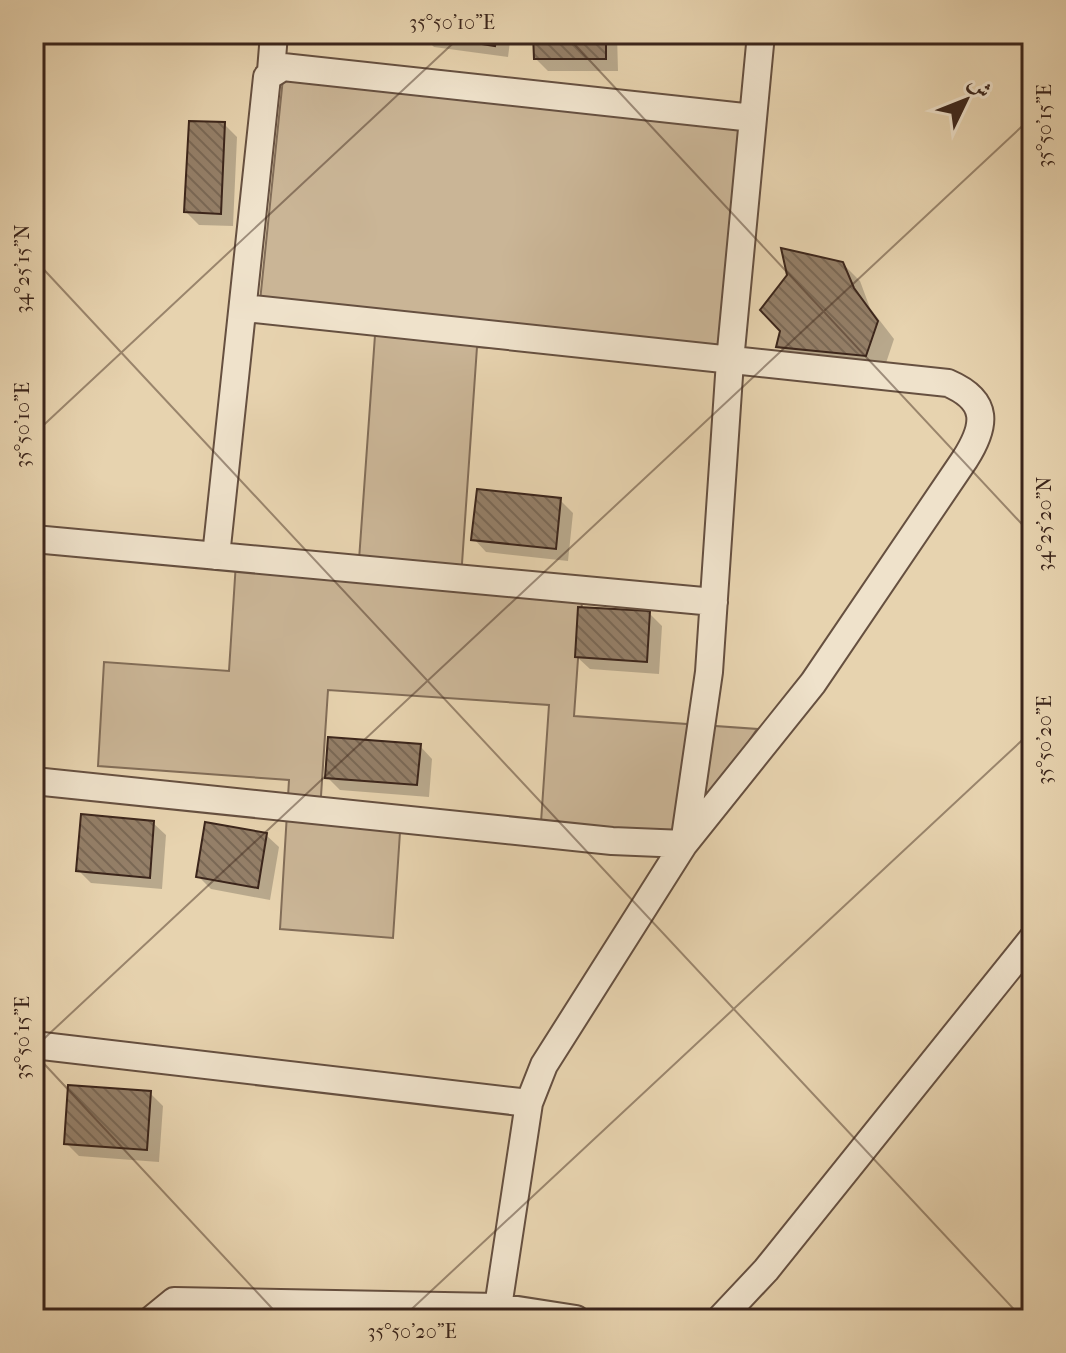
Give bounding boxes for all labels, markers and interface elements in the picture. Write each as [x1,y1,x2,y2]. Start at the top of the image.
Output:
text: 35°50'10"E [409,11,495,34]
north arrow [926,60,1006,140]
text: ش [963,70,997,104]
text: 35°50'15"E [1033,84,1056,168]
text: 34°25'15"N [11,224,34,314]
text: 35°50'10"E [11,382,34,468]
text: 34°25'20"N [1033,477,1056,571]
text: 35°50'20"E [1033,695,1056,785]
text: 35°50'15"E [11,996,34,1080]
text: 35°50'20"E [367,1320,457,1343]

